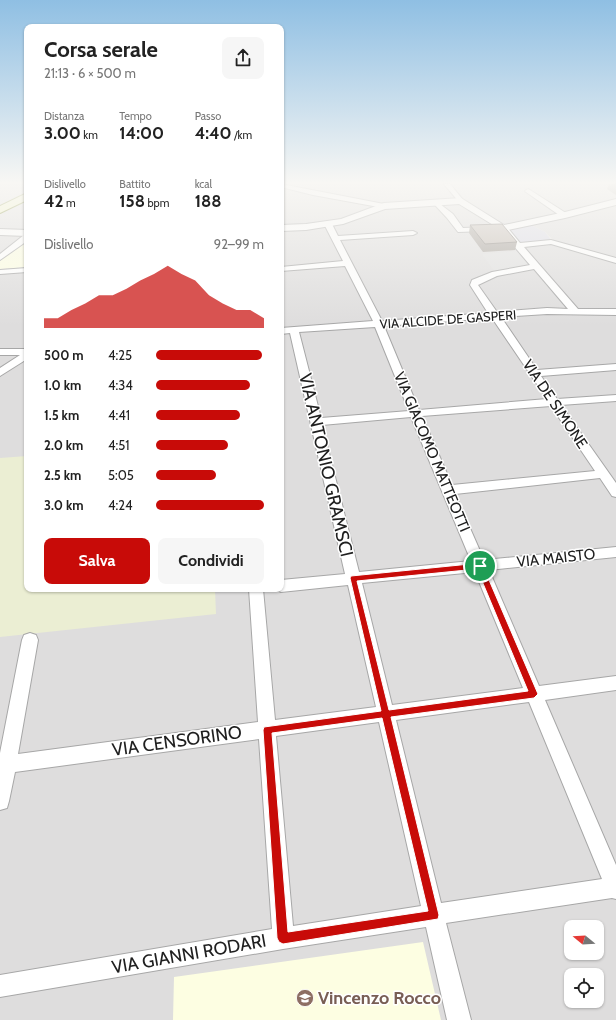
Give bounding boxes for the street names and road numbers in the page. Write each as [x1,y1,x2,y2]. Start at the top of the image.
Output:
street label: VIA ALCIDE DE GASPERI [379,306,517,332]
street label: VIA DE SIMONE [519,356,591,452]
street label: VIA GIACOMO MATTEOTTI [390,369,474,535]
street label: VIA ANTONIO GRAMSCI [294,371,358,559]
street label: VIA MAISTO [516,545,596,571]
street label: VIA CENSORINO [111,721,243,761]
street label: VIA GIANNI RODARI [110,930,268,978]

